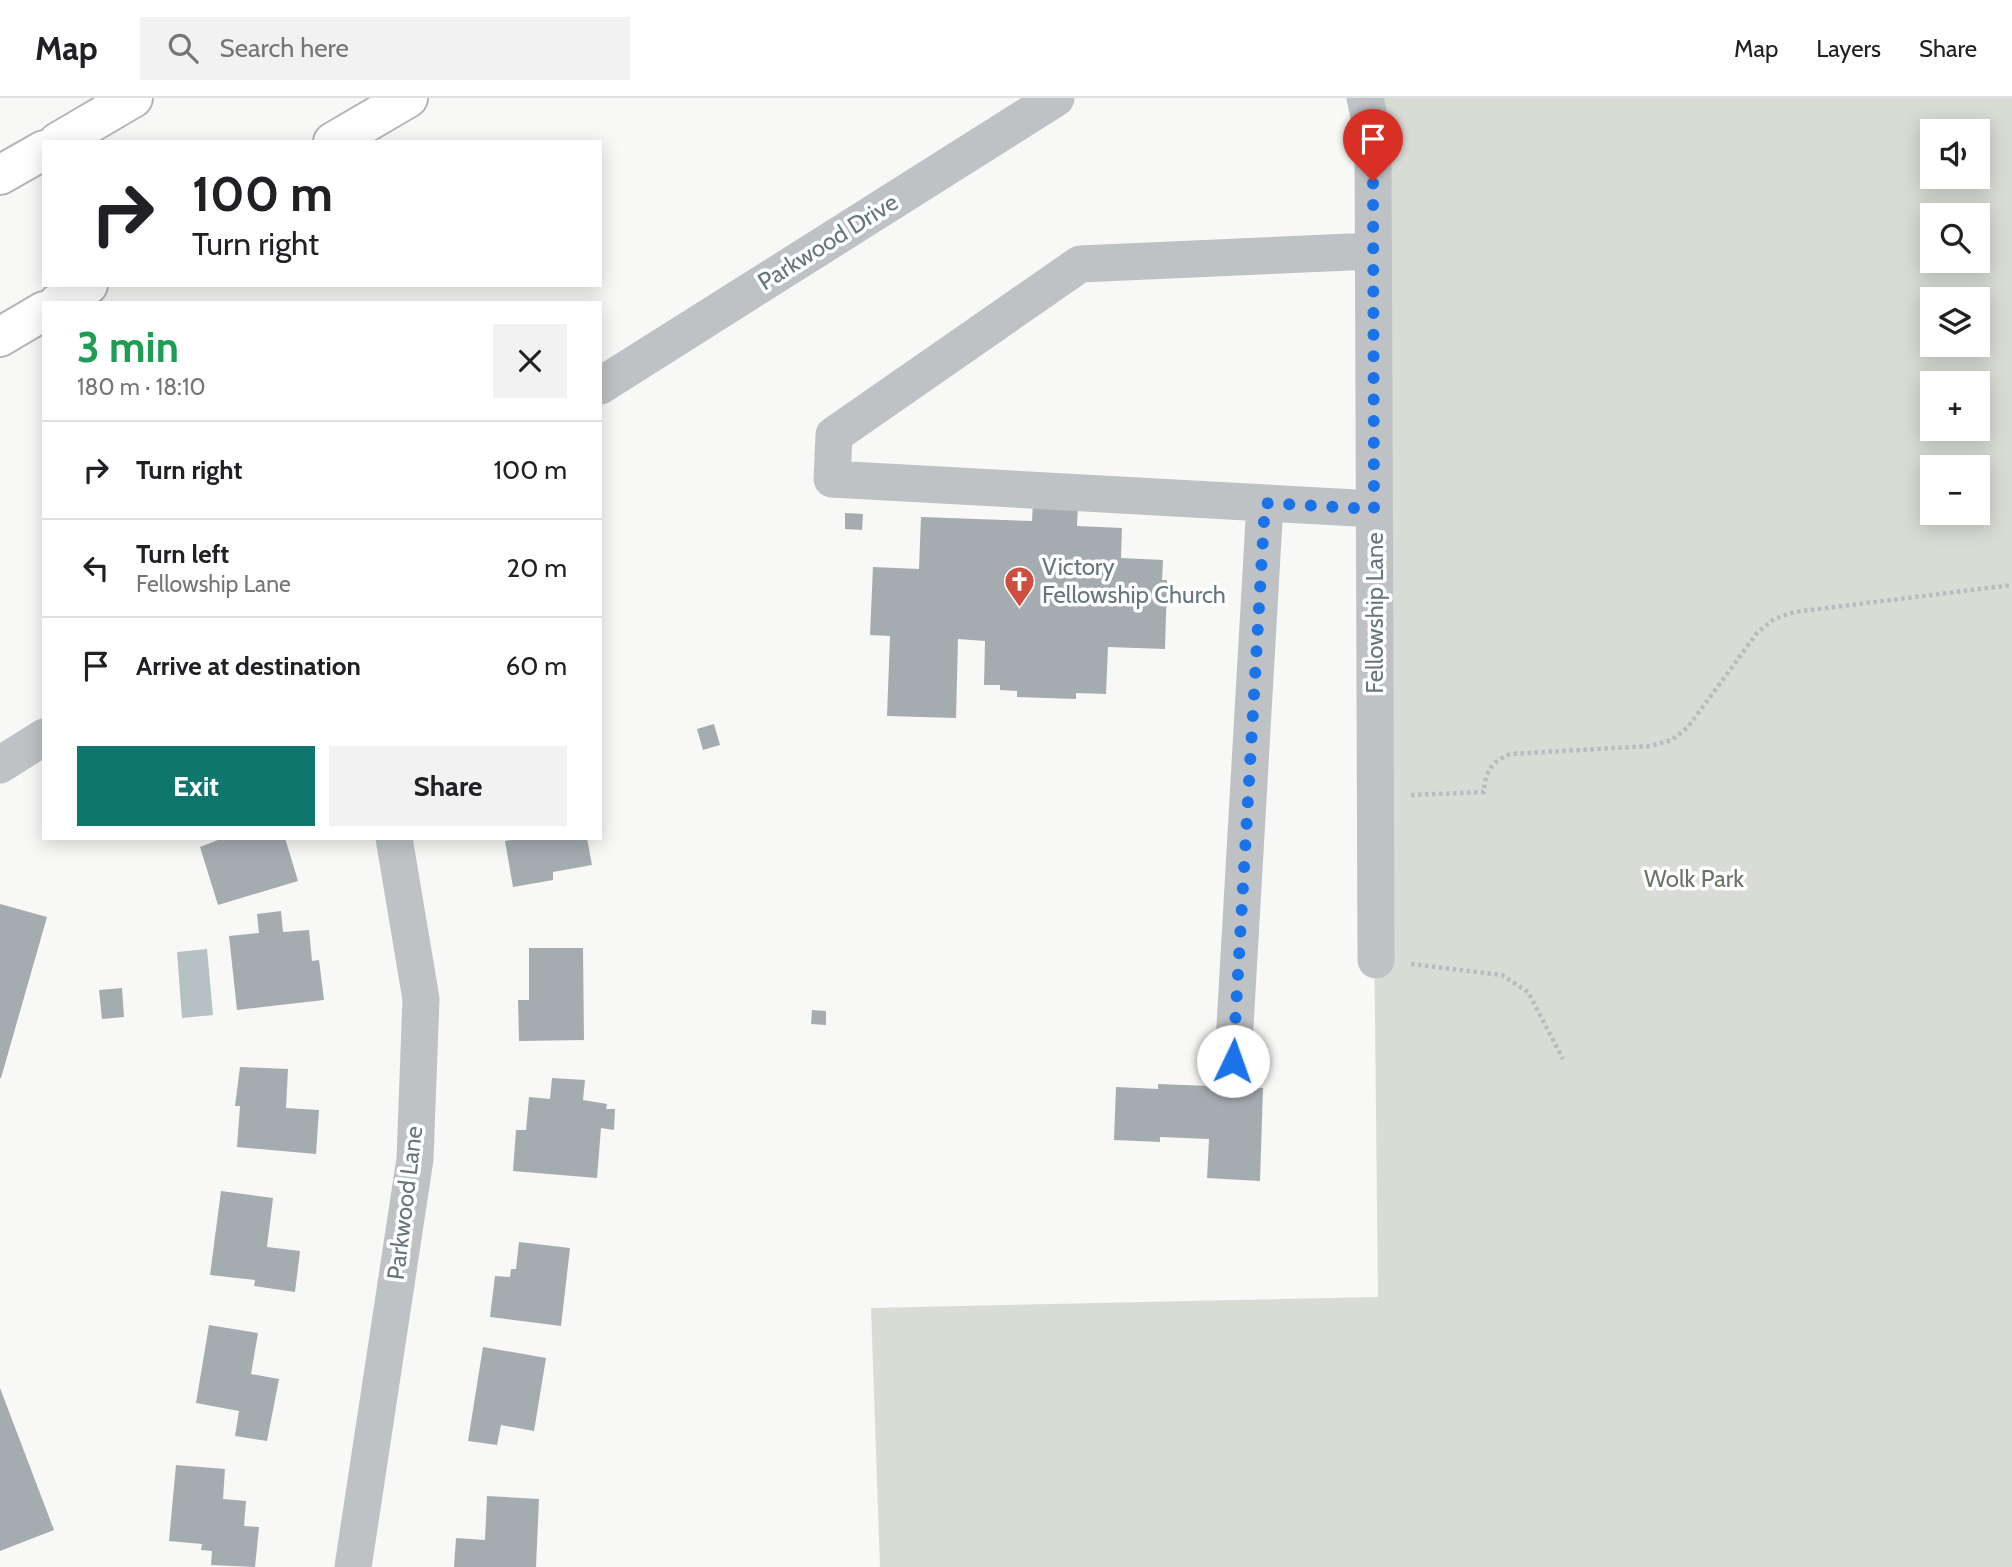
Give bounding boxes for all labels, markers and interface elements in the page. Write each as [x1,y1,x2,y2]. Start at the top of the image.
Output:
search box [140,17,630,80]
text: Map [35,28,98,68]
icon: search [164,29,202,67]
text: Search here [220,32,349,64]
text: Map [1734,34,1778,63]
text: Layers [1816,34,1881,63]
text: Share [1919,34,1977,63]
pin [1343,109,1403,181]
map controls [1920,119,1990,525]
button: sound [1920,119,1990,189]
icon: arrive [1354,120,1392,158]
text: 100 m [192,164,333,223]
icon: right [77,168,168,259]
street label: Parkwood Drive [752,187,903,296]
button: search [1920,203,1990,273]
text: Turn right [192,224,319,263]
button: layers [1920,287,1990,357]
text: 3 min [77,321,179,373]
button: close [493,324,567,398]
button: + [1920,371,1990,441]
text: 180 m · 18:10 [77,373,205,401]
icon: right [77,451,115,489]
text: Turn right [136,454,242,486]
text: 100 m [494,454,567,486]
button: − [1920,455,1990,525]
street label: Fellowship Lane [1360,532,1389,694]
text: Turn left [136,538,229,570]
icon: left [77,549,115,587]
text: 20 m [507,552,567,584]
place label: Victory Fellowship Church [1042,552,1226,609]
church icon: Victory Fellowship Church [1002,564,1036,608]
text: Fellowship Lane [136,570,291,598]
icon: arrive [77,647,115,685]
text: Arrive at destination [136,650,361,682]
text: 60 m [505,650,567,682]
button: Exit [77,746,315,826]
button: Share [329,746,567,826]
park label: Wolk Park [1644,864,1744,893]
position arrow [1196,1024,1270,1098]
street label: Parkwood Lane [381,1124,428,1282]

